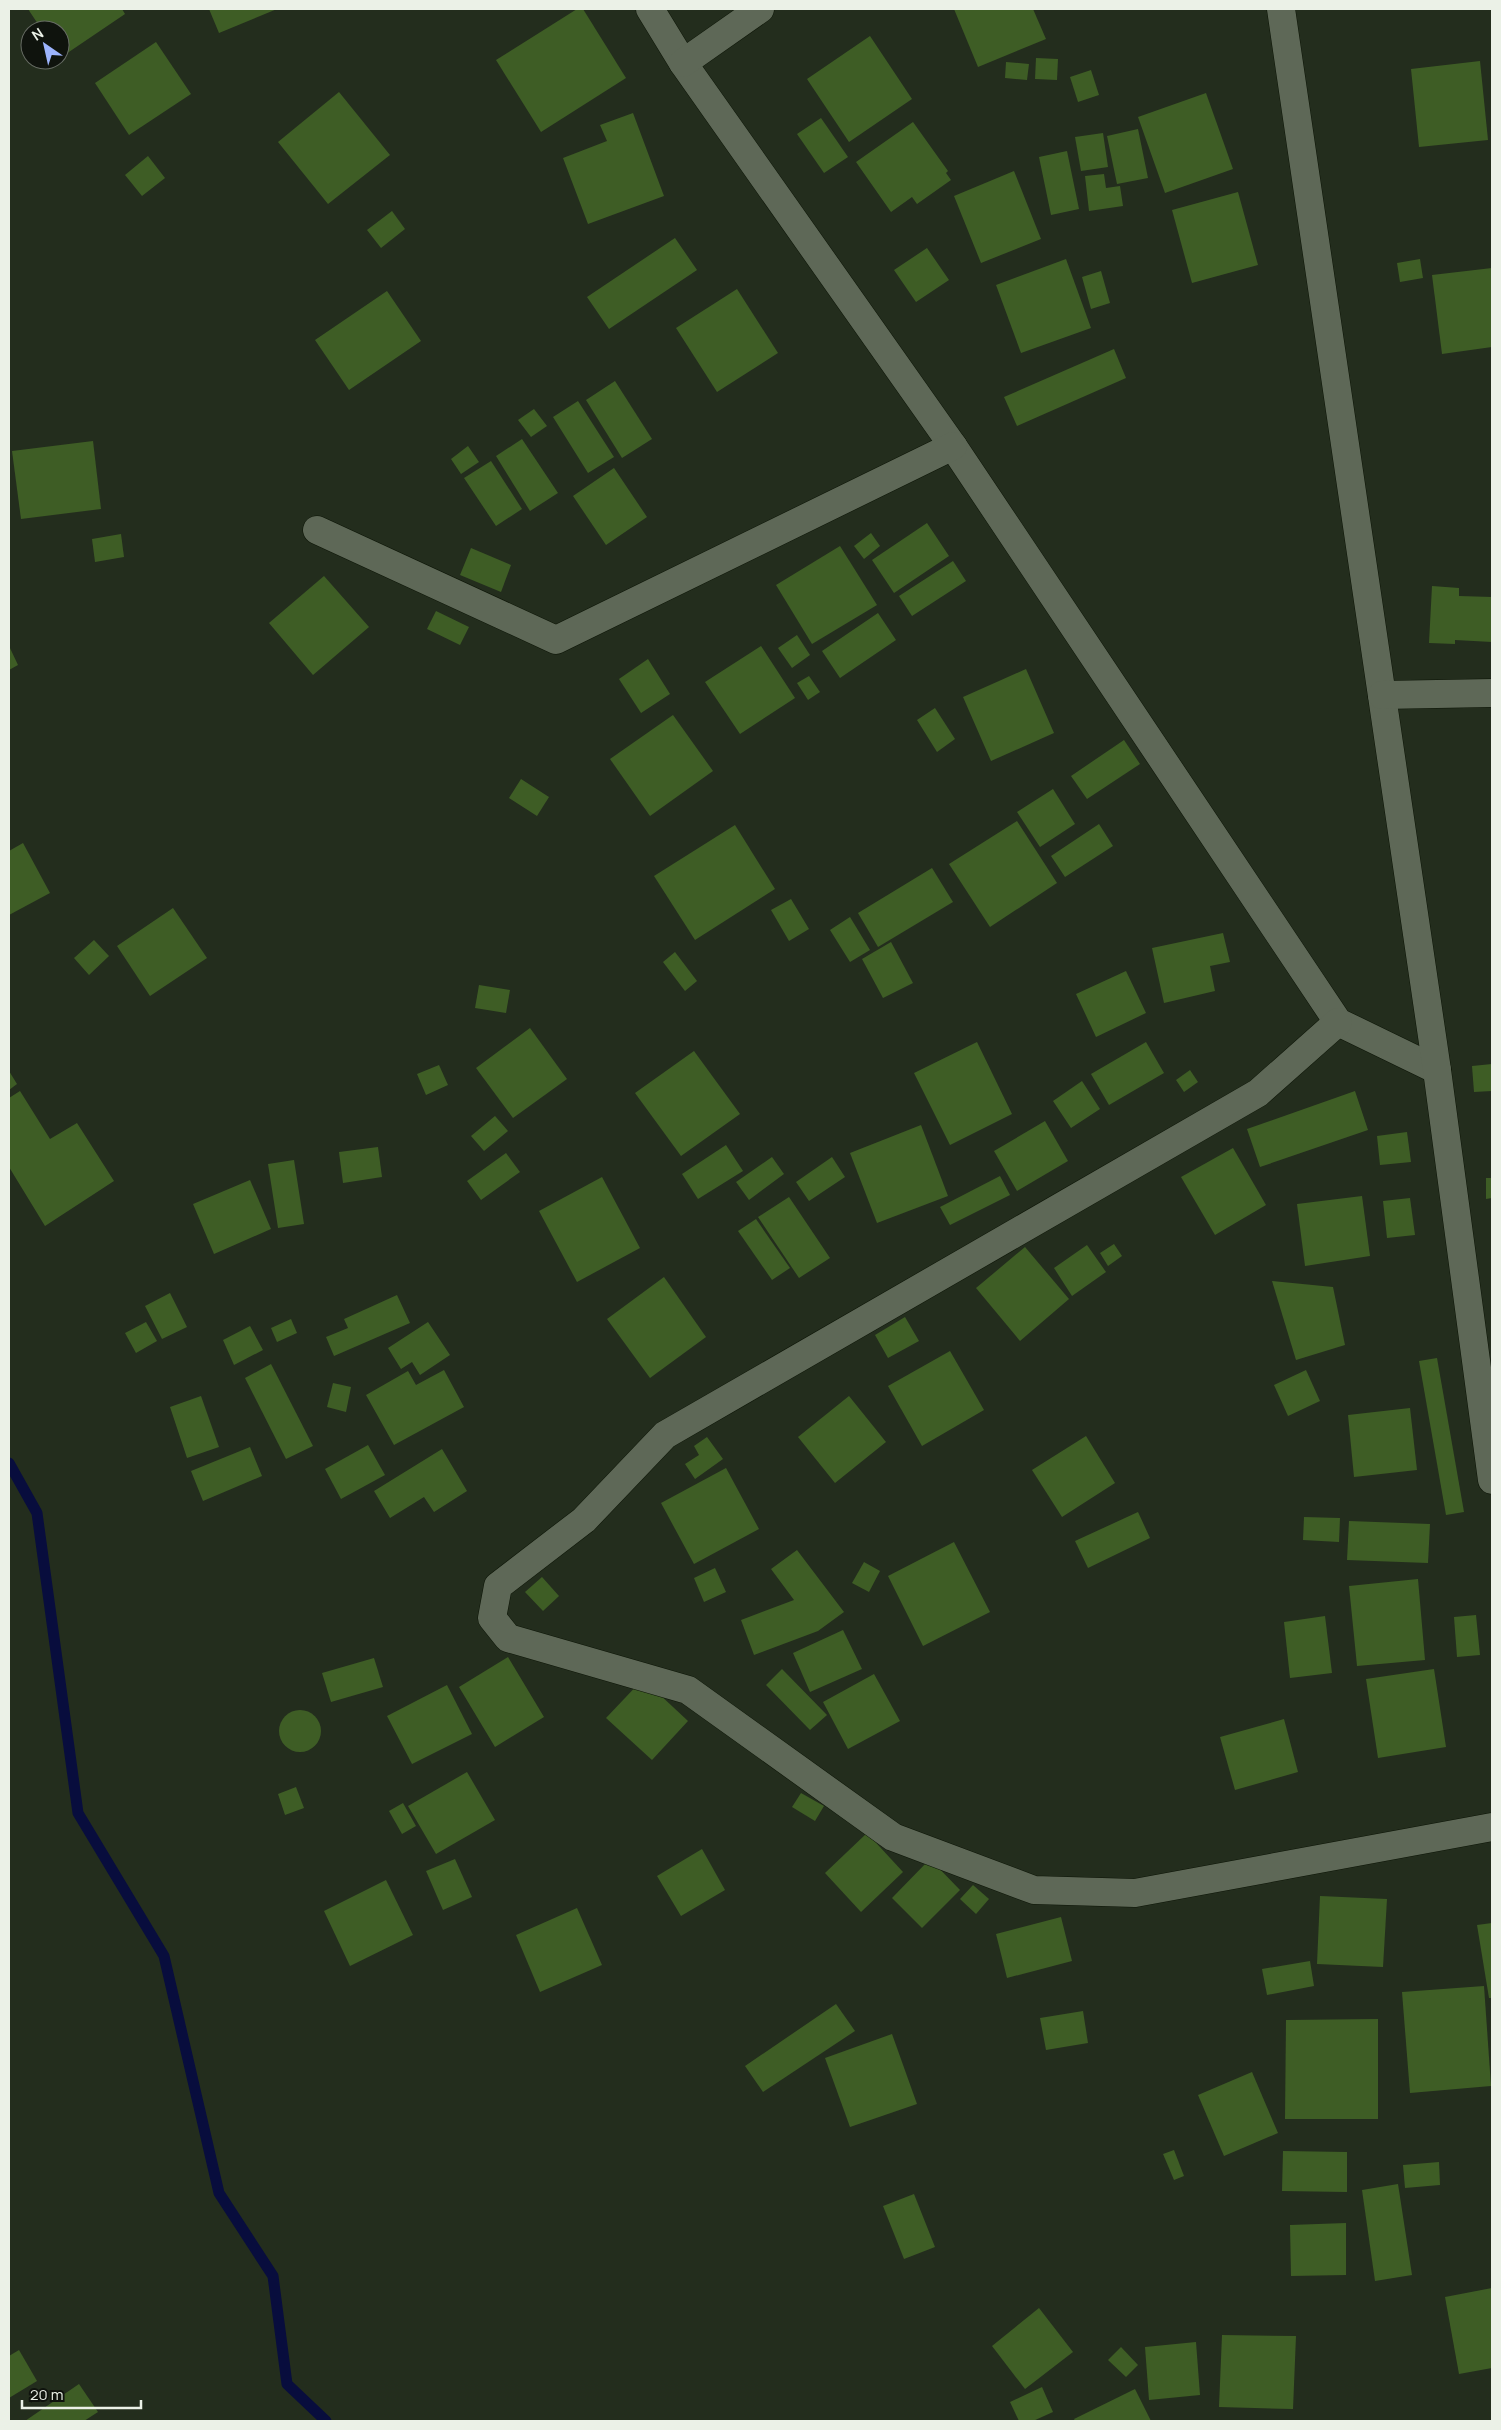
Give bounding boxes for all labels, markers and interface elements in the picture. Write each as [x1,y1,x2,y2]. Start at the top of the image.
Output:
north arrow [20,20,70,70]
text: N [28,23,47,44]
scale bar [22,2378,141,2410]
text: 20 m [30,2384,63,2405]

